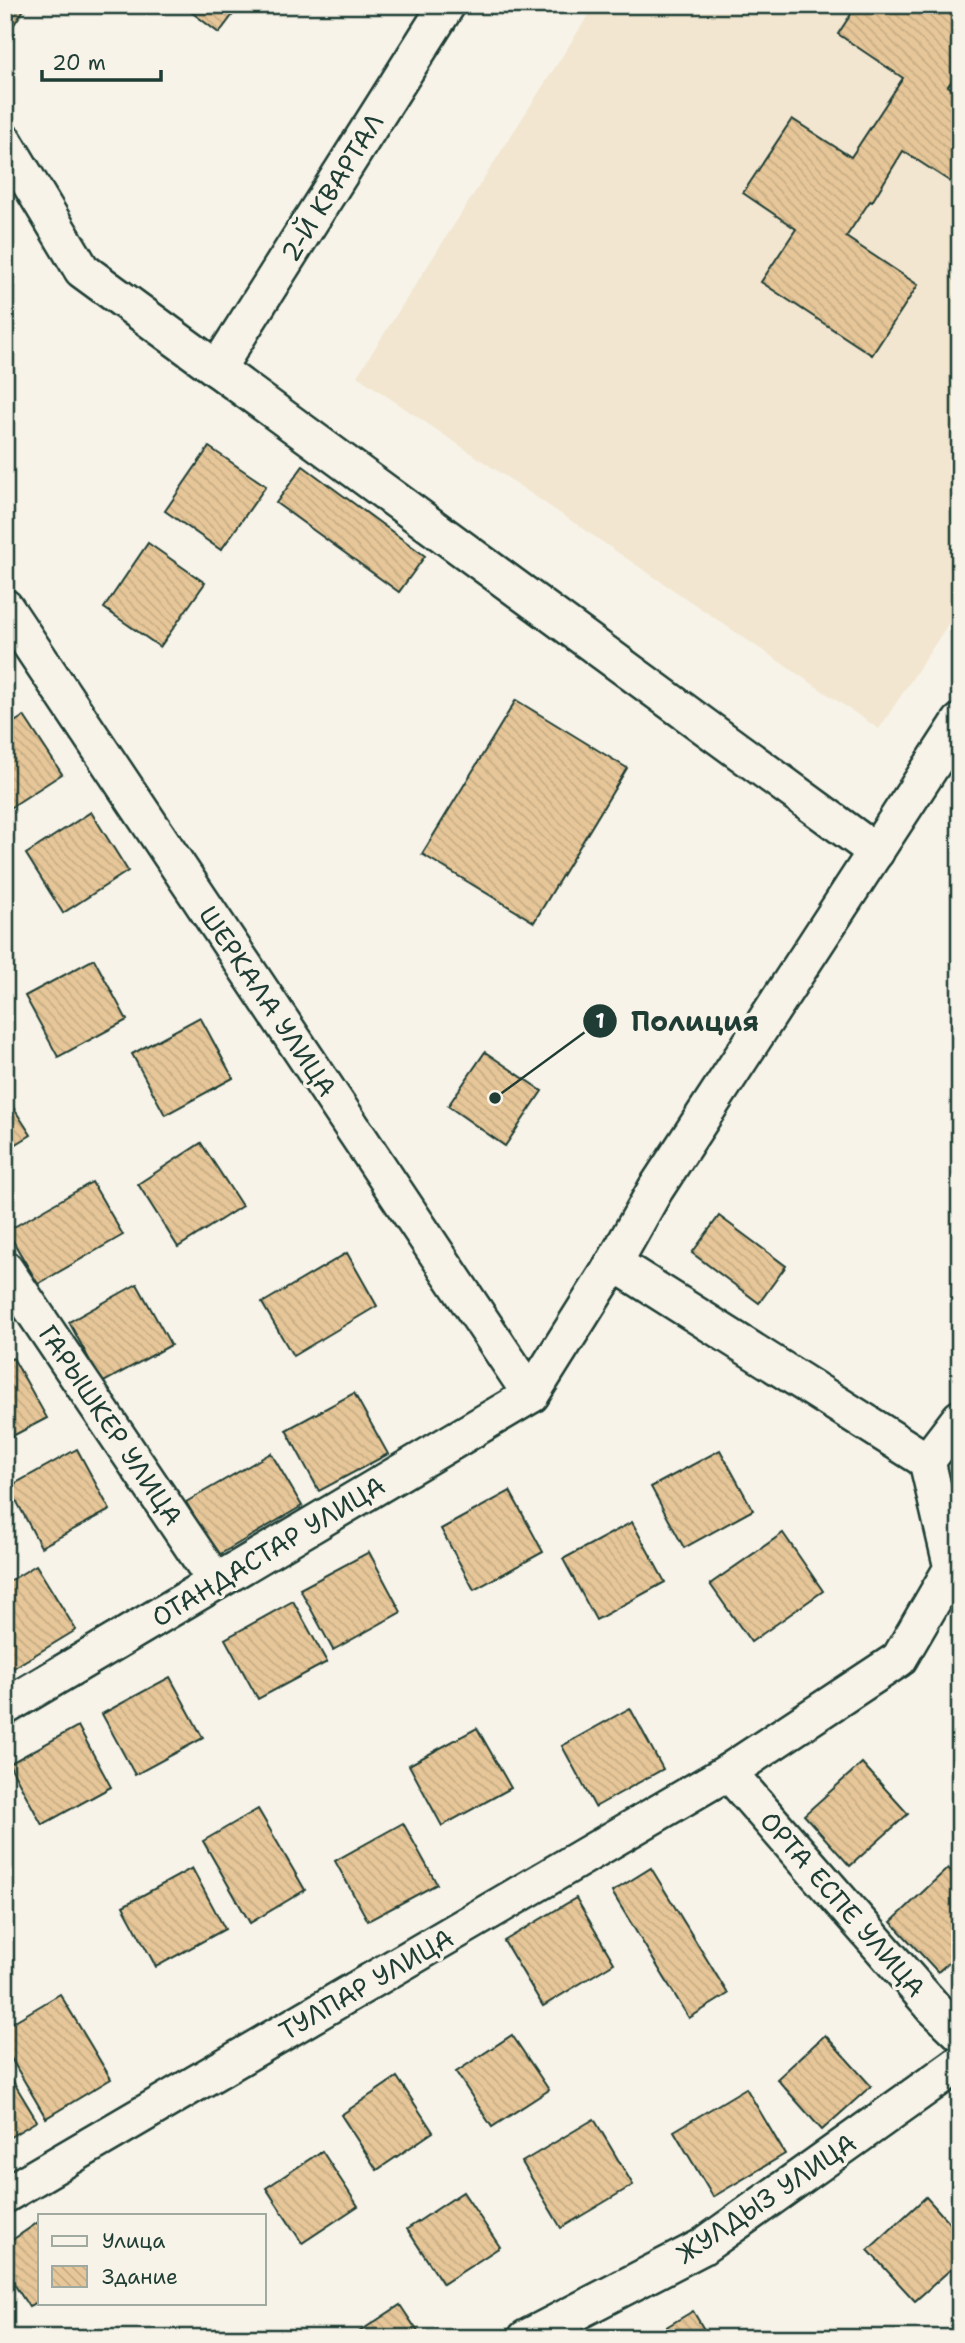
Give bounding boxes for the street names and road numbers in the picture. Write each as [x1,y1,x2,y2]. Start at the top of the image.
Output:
street label: 2-Й КВАРТАЛ [272,106,392,268]
street label: ШЕРКАЛА УЛИЦА [191,899,345,1103]
street label: ГАРЫШКЕР УЛИЦА [31,1318,191,1532]
street label: ОТАНДАСТАР УЛИЦА [145,1467,391,1635]
street label: ОРТА ЕСПЕ УЛИЦА [752,1803,934,2005]
street label: ТУЛПАР УЛИЦА [272,1920,460,2048]
street label: ЖУЛДЫЗ УЛИЦА [669,2125,863,2271]

